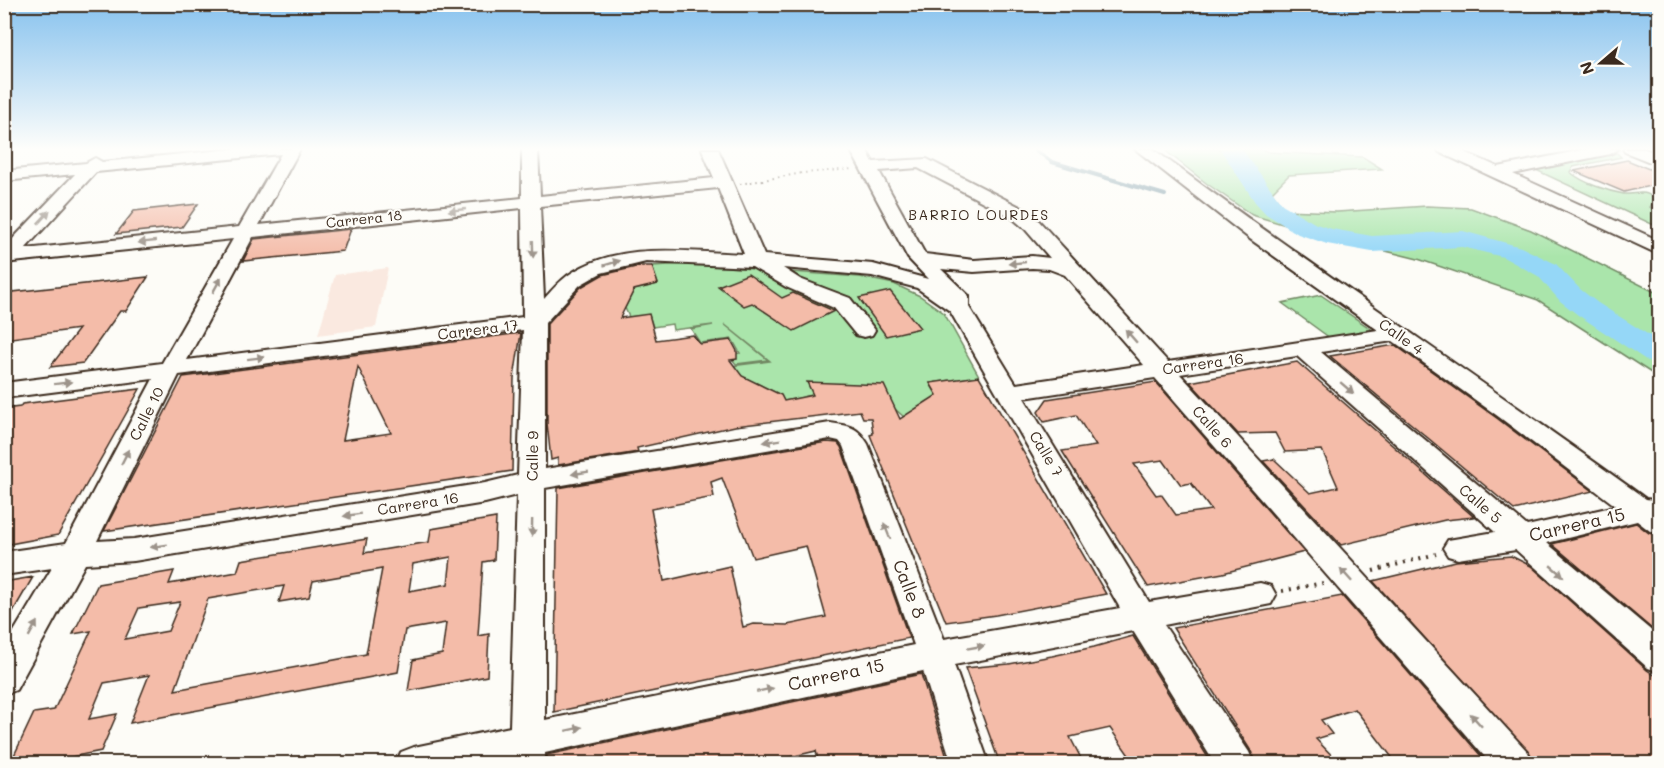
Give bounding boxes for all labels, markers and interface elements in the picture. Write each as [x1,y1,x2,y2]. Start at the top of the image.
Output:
north arrow [1571,33,1631,93]
text: N [1574,59,1598,78]
street label: Carrera 18 [325,205,403,232]
one-way arrow [447,205,466,215]
district label: BARRIO LOURDES [908,205,1050,224]
one-way arrow [37,210,50,225]
one-way arrow [137,237,156,247]
one-way arrow [528,240,538,259]
one-way arrow [603,258,621,267]
one-way arrow [1007,258,1026,268]
one-way arrow [212,276,222,293]
street label: Carrera 17 [436,314,519,344]
street label: Calle 4 [1375,314,1428,359]
one-way arrow [1125,329,1138,344]
street label: Carrera 16 [1161,347,1245,379]
one-way arrow [247,354,266,363]
one-way arrow [53,379,72,388]
one-way arrow [1339,381,1354,394]
street label: Calle 10 [124,383,168,444]
street label: Calle 6 [1188,401,1237,452]
street label: Calle 7 [1025,427,1068,480]
street label: Calle 9 [522,430,542,481]
one-way arrow [762,437,781,446]
one-way arrow [120,448,130,465]
one-way arrow [570,469,589,478]
street label: Calle 5 [1455,479,1506,527]
street label: Carrera 16 [376,487,460,519]
street label: Carrera 15 [1526,501,1627,547]
one-way arrow [342,510,361,519]
one-way arrow [527,519,537,538]
one-way arrow [882,522,891,540]
one-way arrow [150,541,169,550]
street label: Calle 8 [888,556,932,621]
one-way arrow [1549,564,1565,577]
one-way arrow [1340,568,1353,583]
one-way arrow [28,620,38,637]
one-way arrow [967,643,986,652]
street label: Carrera 15 [785,652,886,696]
one-way arrow [755,685,774,694]
one-way arrow [1470,713,1483,728]
one-way arrow [564,724,583,733]

